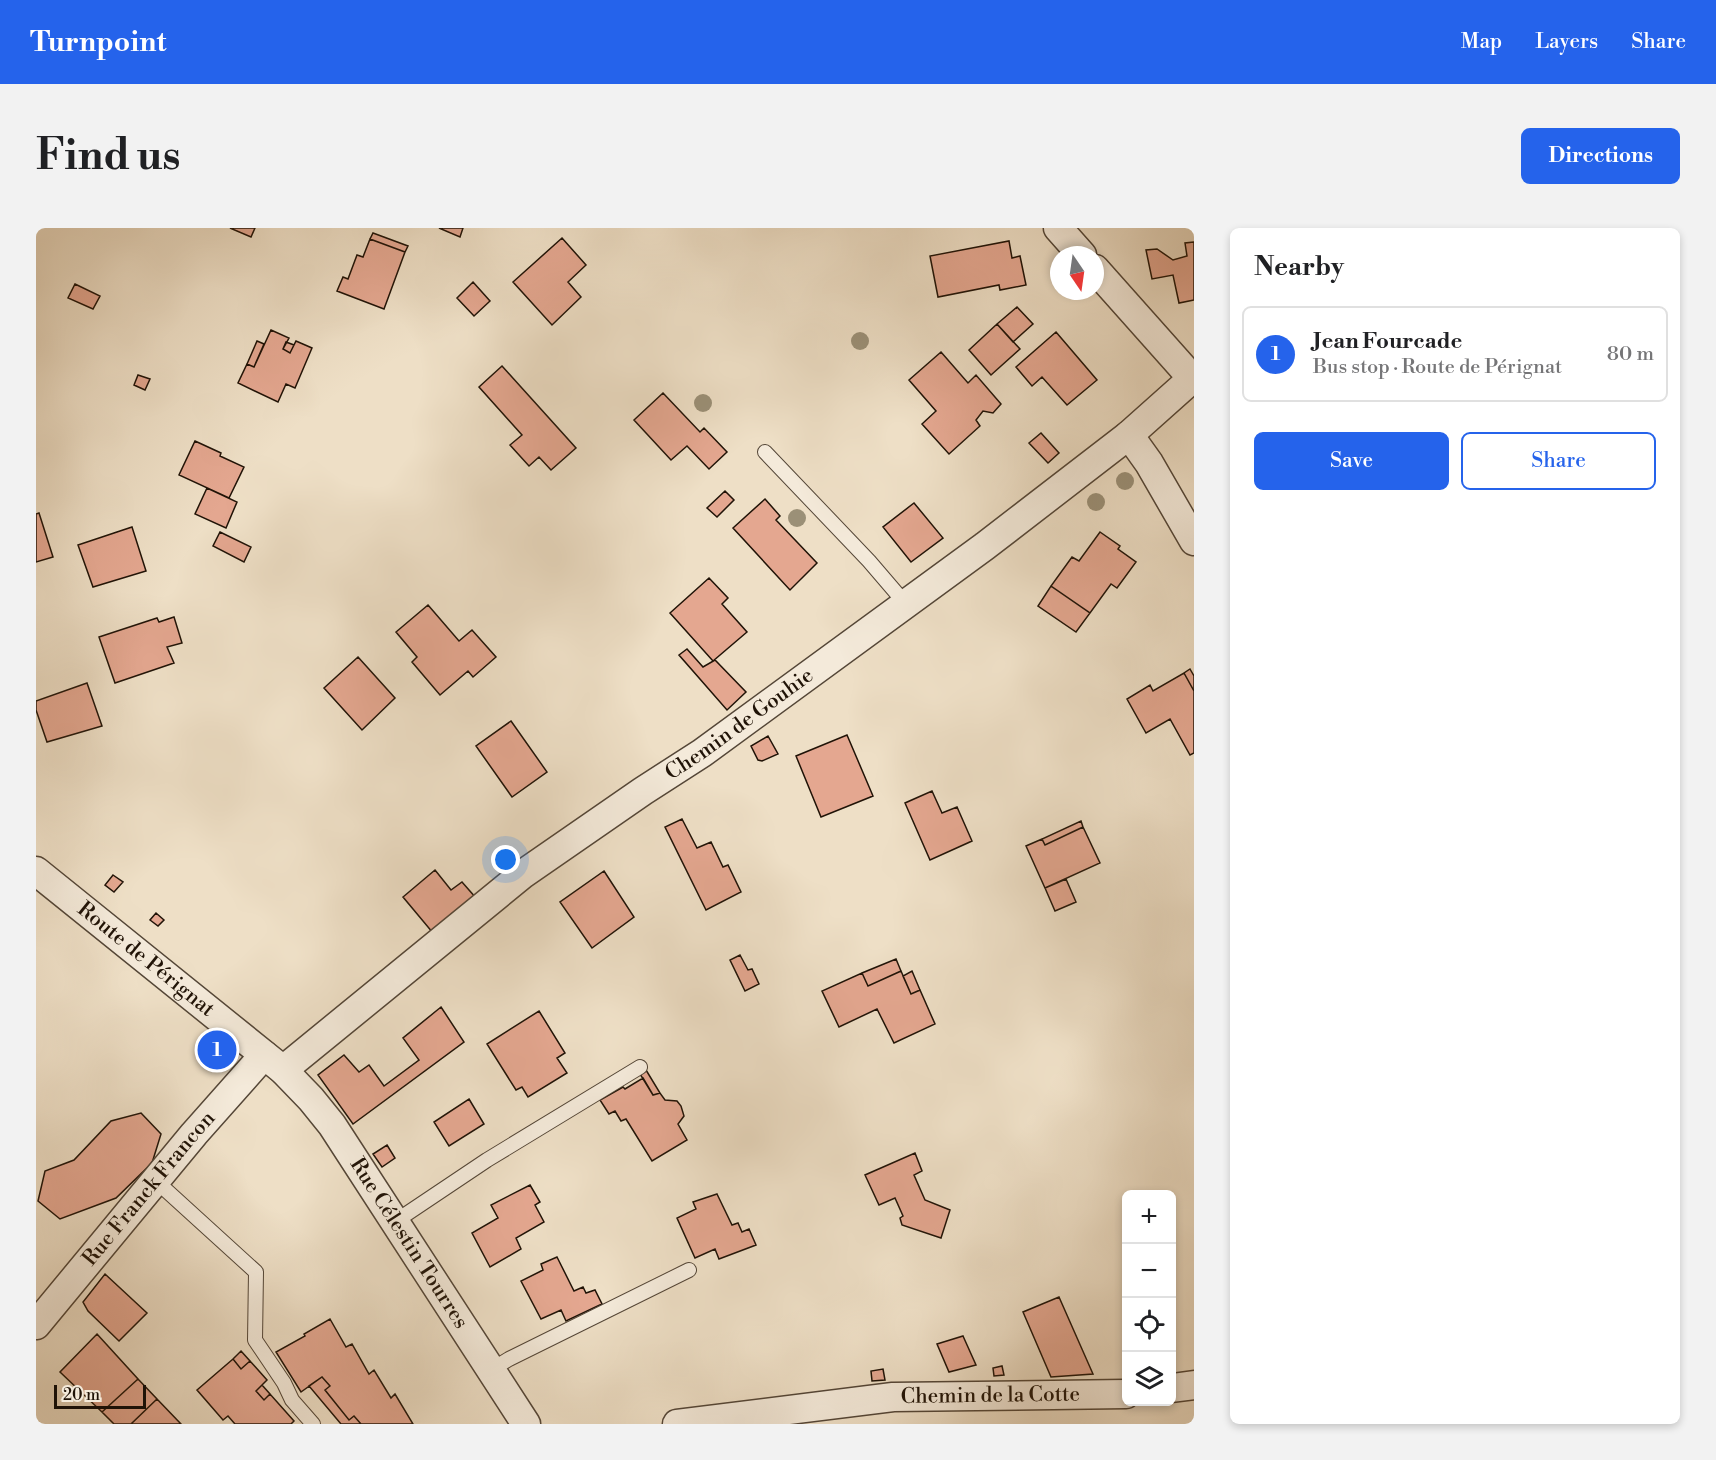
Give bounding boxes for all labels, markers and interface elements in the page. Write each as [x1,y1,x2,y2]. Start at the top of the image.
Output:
text: Turnpoint [30,25,166,60]
text: Map [1461,29,1502,55]
text: Layers [1535,29,1598,55]
text: Share [1631,29,1686,55]
button: Directions [1521,128,1680,184]
text: Find us [36,130,180,183]
north arrow [1050,246,1104,300]
text: Nearby [1254,251,1344,283]
text: Jean Fourcade [1313,328,1462,355]
text: 1 [1271,342,1280,367]
text: 80 m [1607,342,1654,367]
text: Bus stop · Route de Pérignat [1313,355,1562,380]
button: Save [1254,432,1449,490]
button: Share [1461,432,1656,490]
street label: Chemin de Gouhie [661,663,819,786]
your location [491,845,520,874]
street label: Route de Pérignat [72,896,220,1023]
pin: 1 [198,1028,237,1072]
street label: Rue Franck Francon [77,1106,221,1272]
street label: Rue Célestin Tourres [344,1153,474,1334]
map controls [1122,1190,1176,1406]
button: + [1122,1190,1176,1244]
button: − [1122,1244,1176,1298]
button: locate [1122,1298,1176,1352]
button: layers [1122,1352,1176,1406]
scale bar [54,1382,146,1410]
street label: Chemin de la Cotte [901,1382,1080,1410]
text: 20 m [63,1385,100,1405]

